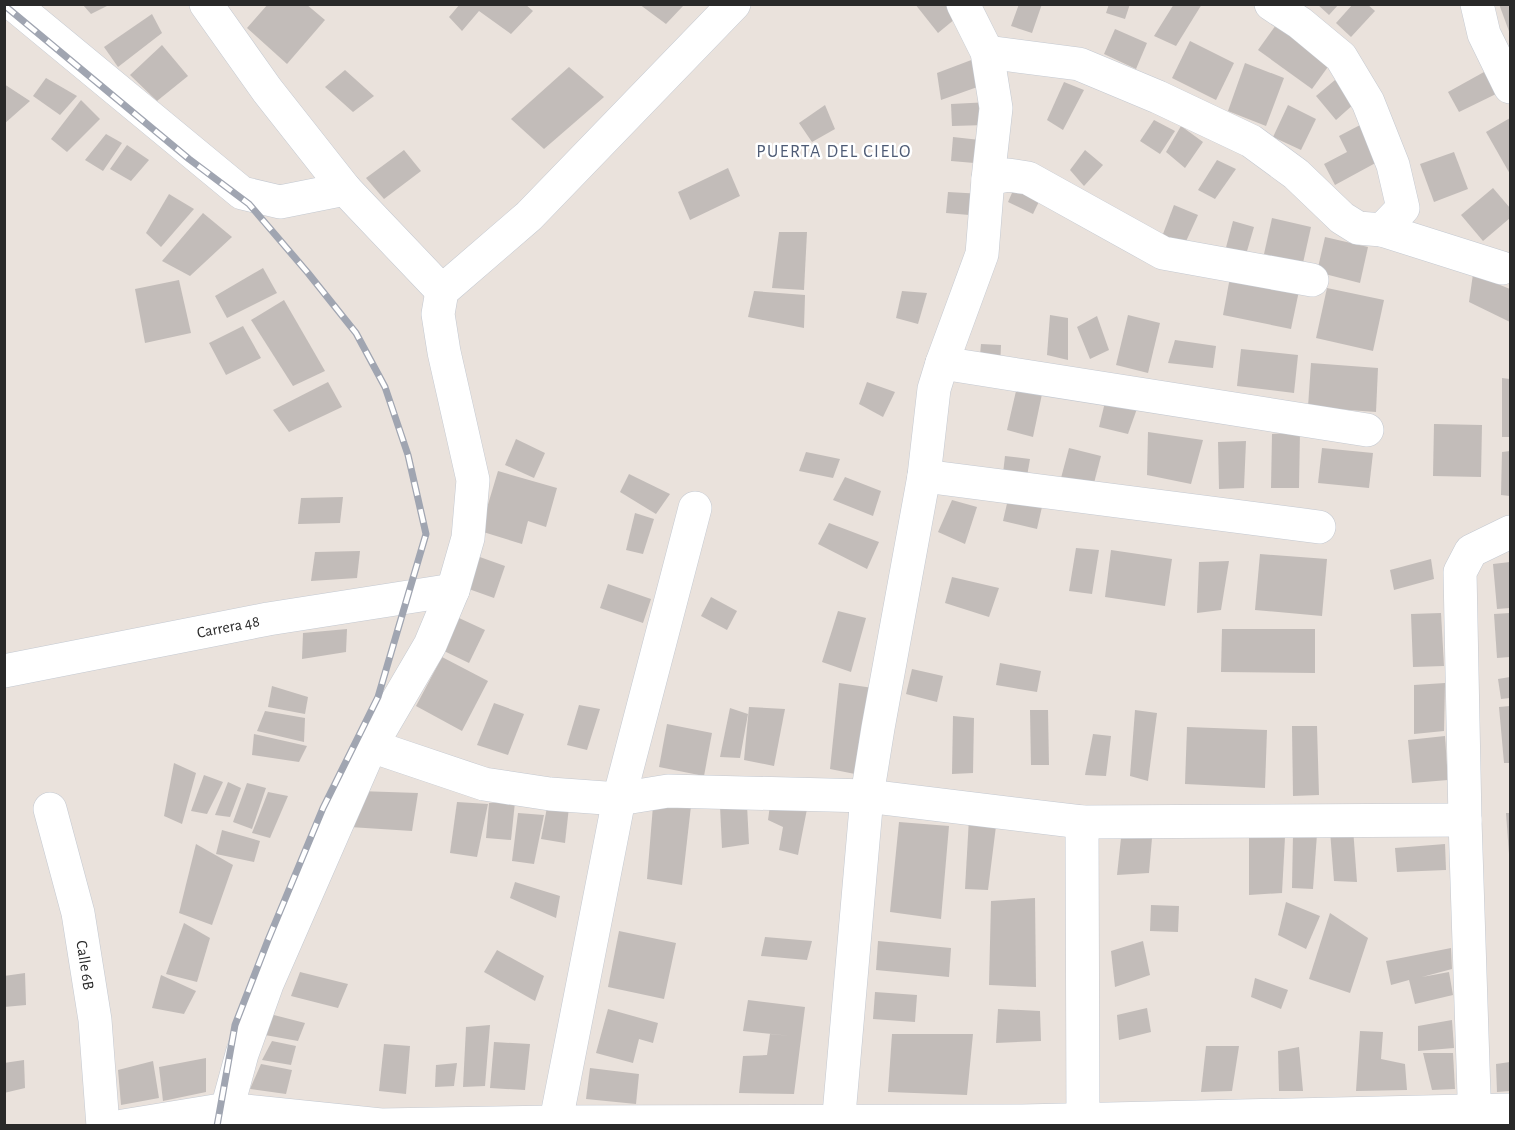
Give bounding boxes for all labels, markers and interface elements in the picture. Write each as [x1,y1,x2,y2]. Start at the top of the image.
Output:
district label: PUERTA DEL CIELO [756,143,912,161]
street label: Carrera 48 [195,613,261,641]
street label: Calle 6B [73,939,97,991]

